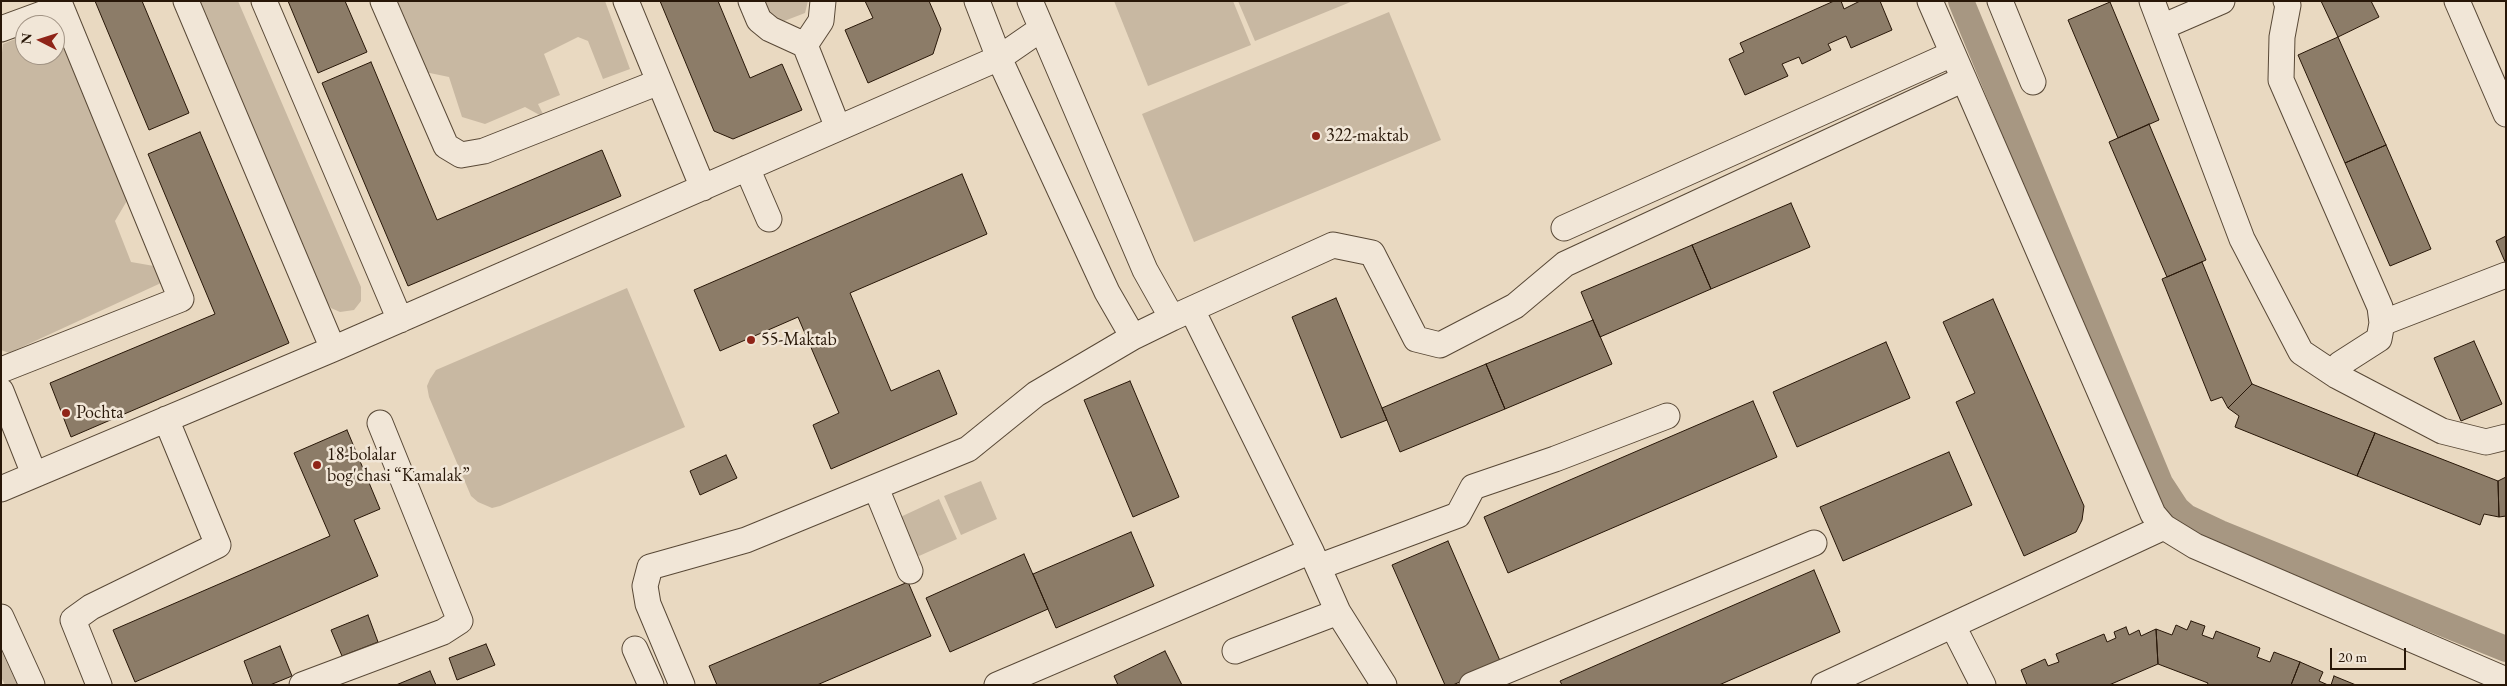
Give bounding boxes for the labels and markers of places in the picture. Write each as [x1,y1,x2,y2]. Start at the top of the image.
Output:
place label: 322-maktab [1326,125,1409,147]
marker: 322-maktab [1310,130,1322,142]
place label: 55-Maktab [761,329,837,351]
marker: 55-Maktab [745,334,757,346]
place label: Pochta [76,402,123,424]
marker: Pochta [60,407,72,419]
place label: 18-bolalar bog'chasi “Kamalak” [327,444,470,486]
marker: 18-bolalar bog'chasi “Kamalak” [311,459,323,471]

